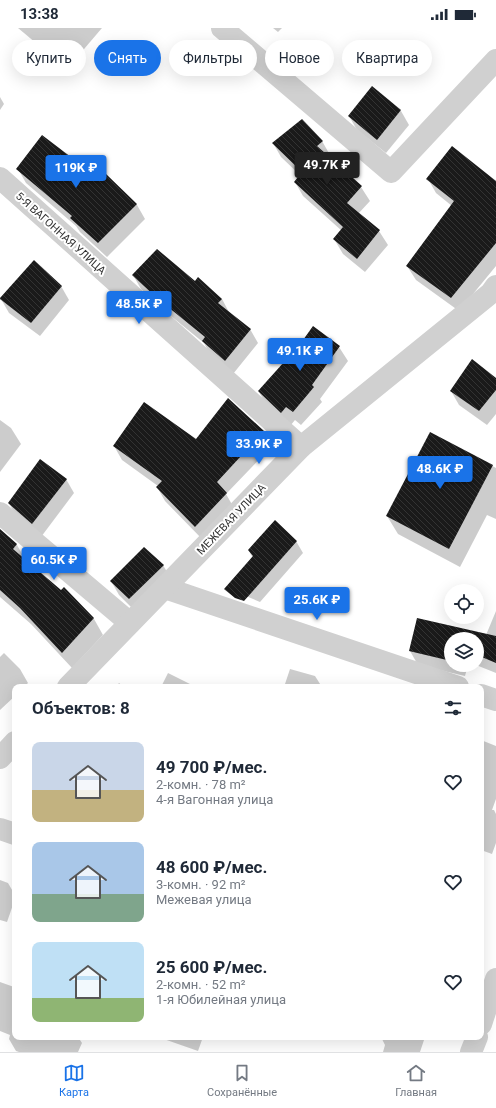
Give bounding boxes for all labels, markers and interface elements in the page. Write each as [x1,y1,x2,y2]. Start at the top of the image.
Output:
text: 13:38 [20,5,59,23]
chip: Купить [12,40,86,76]
chip: Снять [94,40,161,76]
chip: Фильтры [169,40,257,76]
chip: Новое [265,40,334,76]
chip: Квартира [342,40,432,76]
pin: 49.7K ₽ [290,152,364,186]
pin: 119K ₽ [43,155,109,189]
text: 49.7K ₽ [304,157,350,172]
text: 119K ₽ [54,160,98,175]
street label: 5-Я ВАГОННАЯ УЛИЦА [13,190,109,278]
pin: 48.5K ₽ [102,291,176,325]
text: 48.5K ₽ [116,296,162,311]
pin: 49.1K ₽ [263,338,337,372]
text: 49.1K ₽ [277,343,323,358]
pin: 33.9K ₽ [222,431,296,465]
text: 33.9K ₽ [236,436,282,451]
pin: 48.6K ₽ [403,456,477,490]
text: 48.6K ₽ [417,461,463,476]
street label: МЕЖЕВАЯ УЛИЦА [194,481,269,557]
pin: 60.5K ₽ [17,547,91,581]
text: 60.5K ₽ [31,552,77,567]
map controls [444,584,484,672]
button: locate [444,584,484,624]
pin: 25.6K ₽ [280,587,354,621]
text: 25.6K ₽ [294,592,340,607]
button: layers [444,632,484,672]
icon: filters [442,697,464,719]
text: Объектов: 8 [32,698,130,718]
text: 49 700 ₽/мес. [156,757,267,777]
icon: home [64,758,112,806]
icon: heart [442,771,464,793]
text: 2-комн. · 78 m² [156,777,246,792]
text: 4-я Вагонная улица [156,792,273,807]
text: 48 600 ₽/мес. [156,857,267,877]
icon: home [64,858,112,906]
icon: heart [442,871,464,893]
text: 3-комн. · 92 m² [156,877,246,892]
text: Межевая улица [156,892,252,907]
text: 25 600 ₽/мес. [156,957,267,977]
icon: home [64,958,112,1006]
icon: heart [442,971,464,993]
text: 2-комн. · 52 m² [156,977,246,992]
text: 1-я Юбилейная улица [156,992,286,1007]
tab: Карта [59,1062,89,1099]
tab: Сохранённые [207,1062,277,1099]
tab: Главная [395,1062,437,1099]

